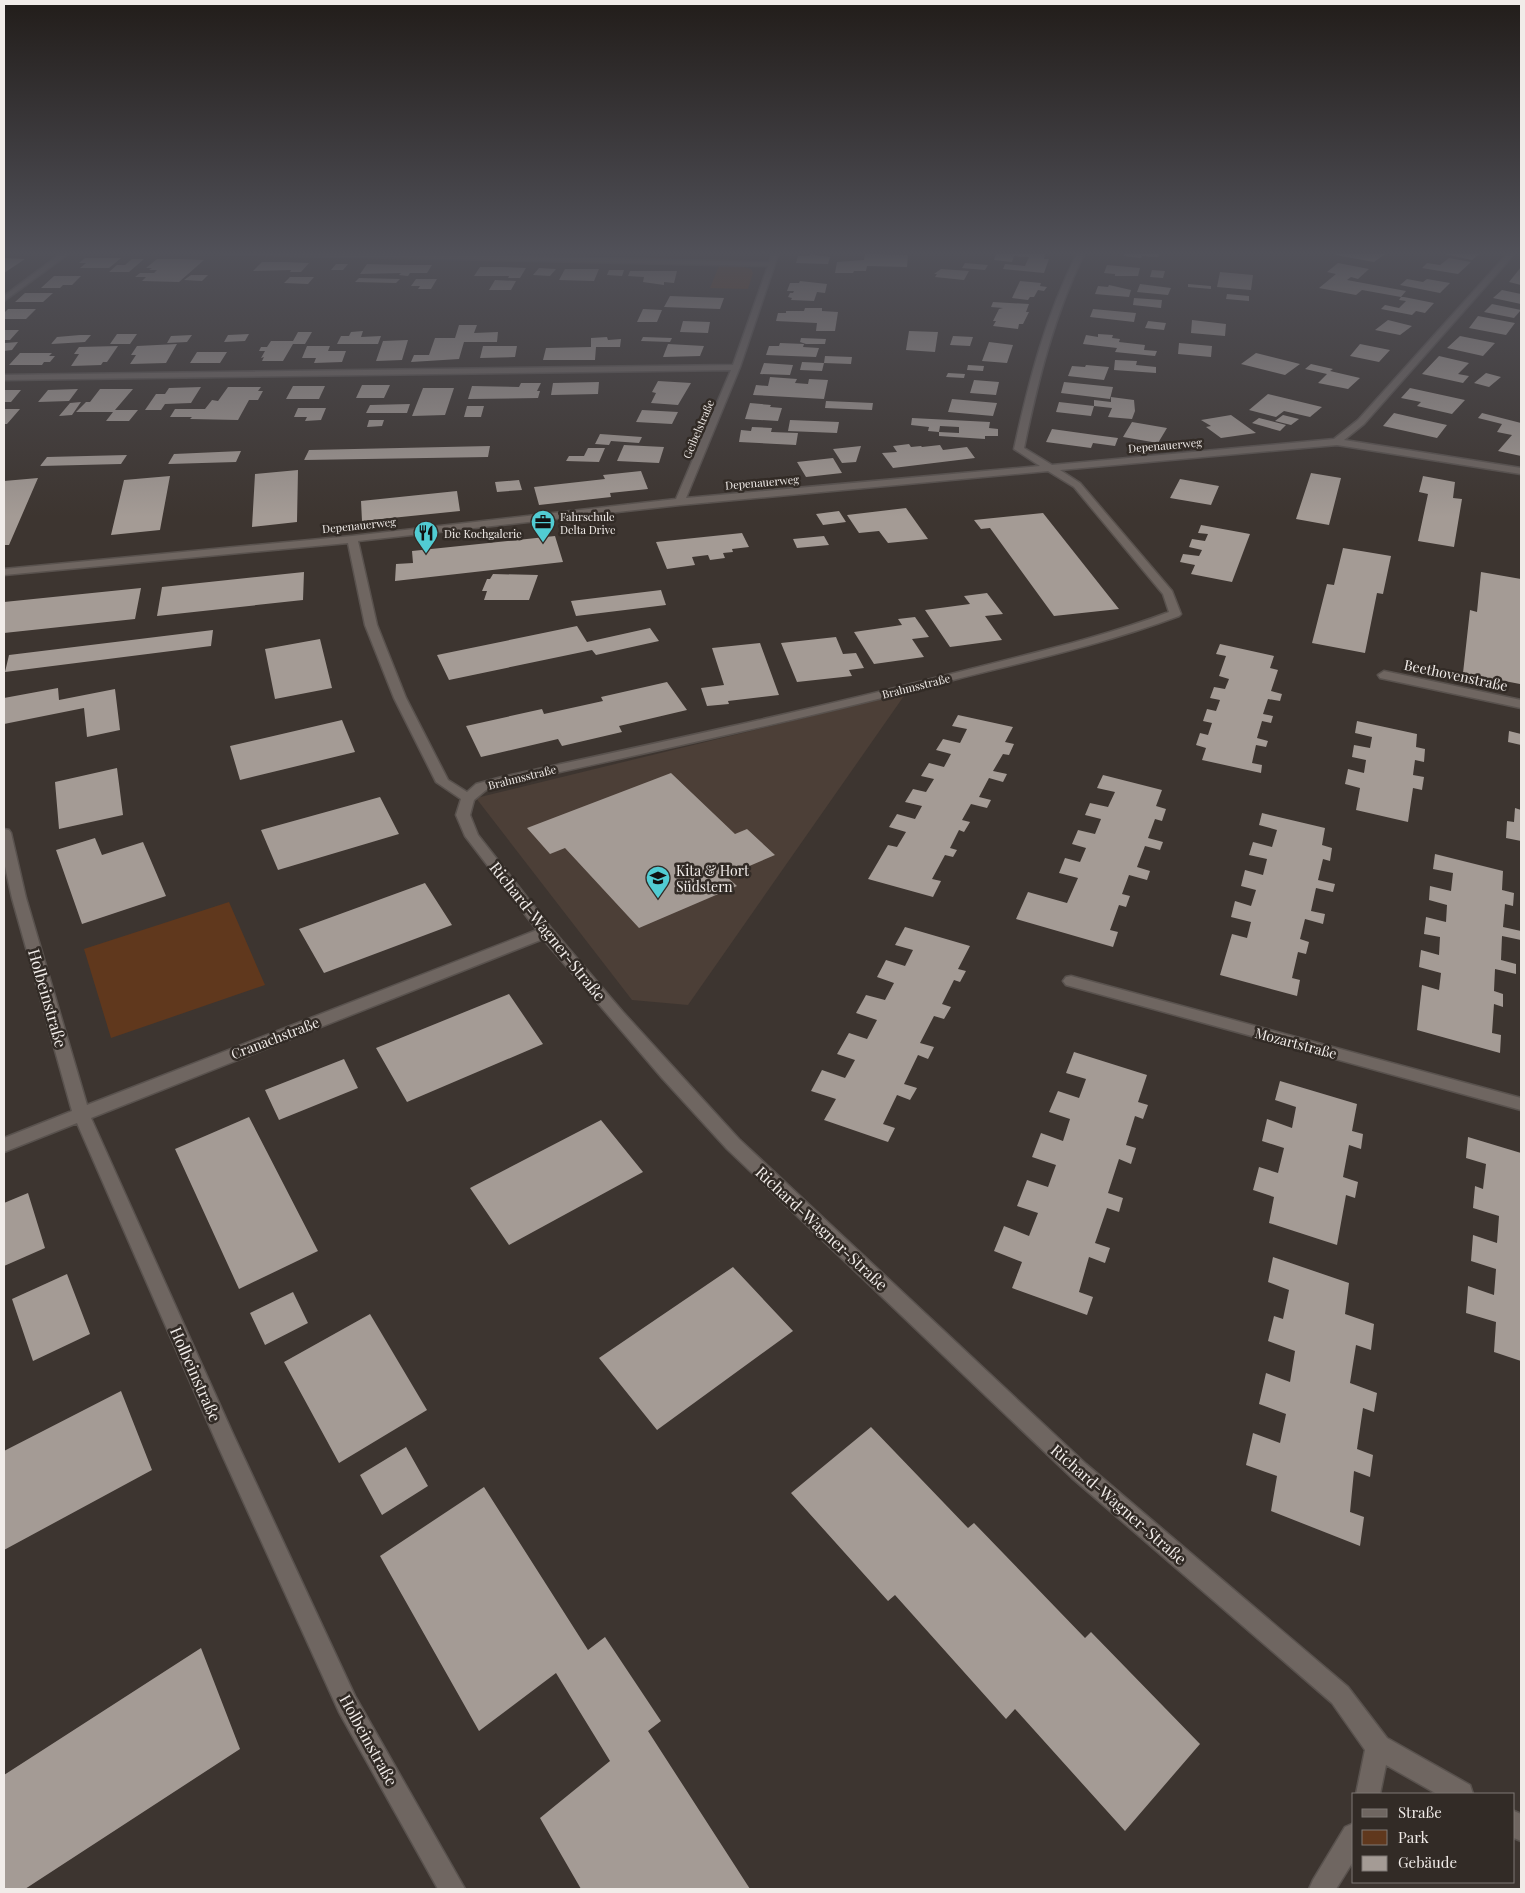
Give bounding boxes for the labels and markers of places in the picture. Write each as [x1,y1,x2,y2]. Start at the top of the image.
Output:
office icon: Fahrschule Delta Drive [530,509,556,543]
place label: Fahrschule Delta Drive [560,509,616,537]
restaurant icon: Die Kochgalerie [413,520,439,554]
place label: Die Kochgalerie [444,526,522,541]
place label: Kita & Hort Südstern [676,861,750,896]
school or university icon: Kita & Hort Südstern [645,865,671,899]

